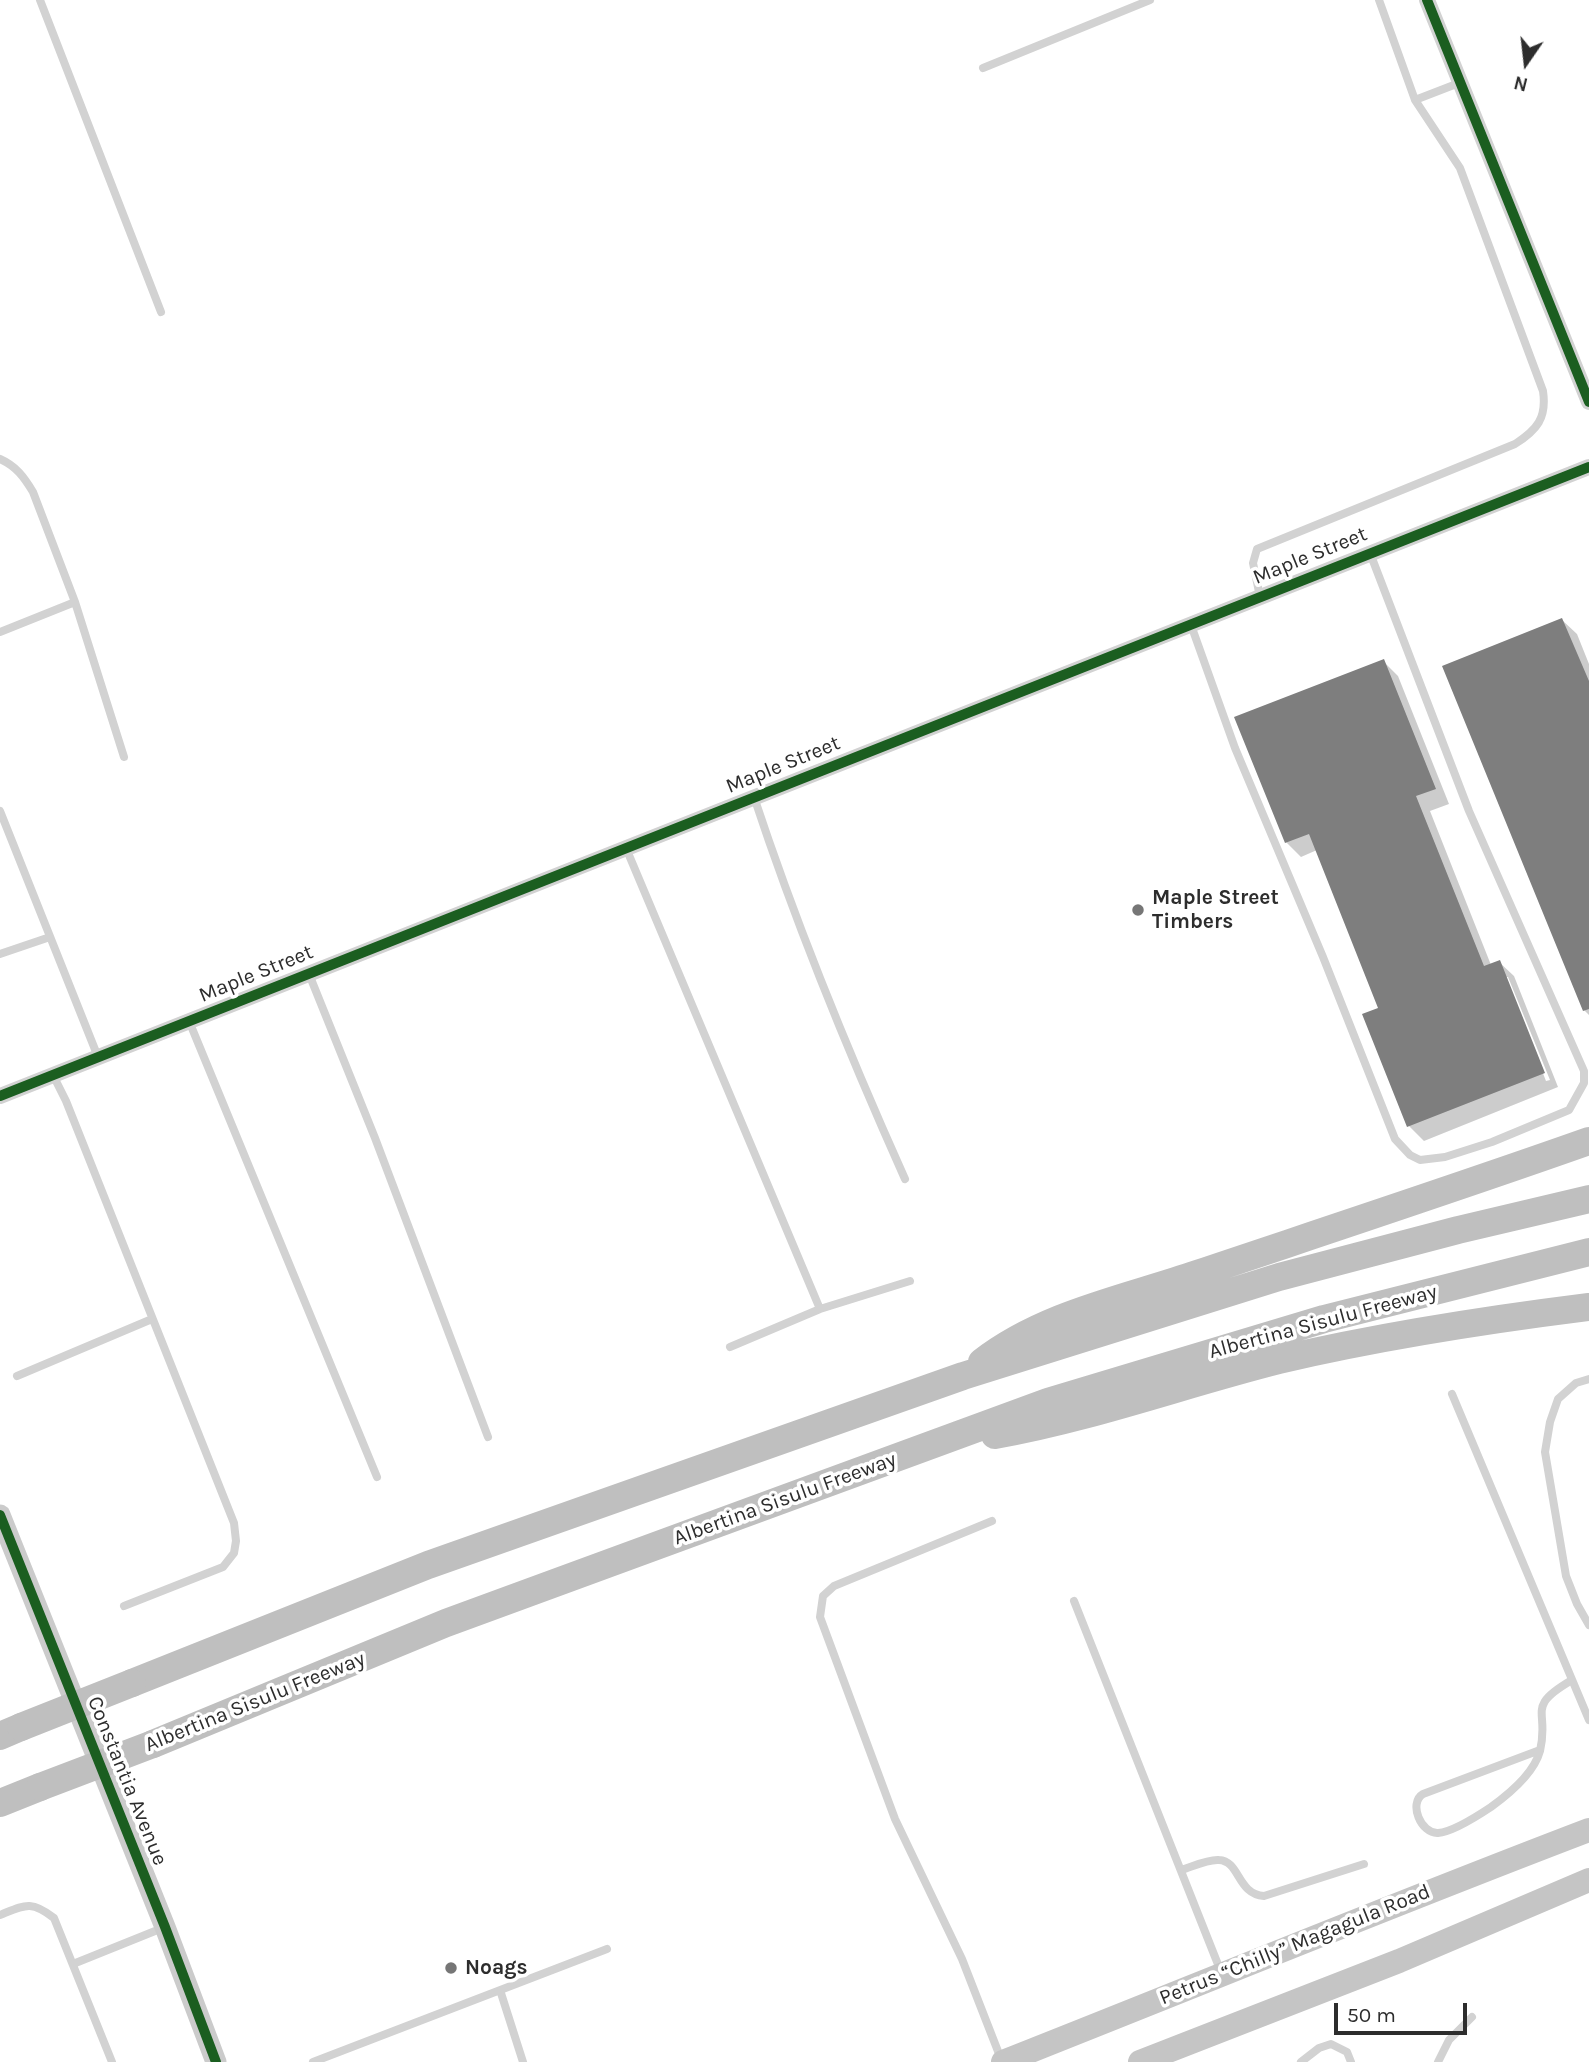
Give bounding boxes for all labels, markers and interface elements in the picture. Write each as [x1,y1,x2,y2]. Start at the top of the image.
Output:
north arrow [1491,28,1561,98]
text: N [1512,71,1530,96]
street label: Maple Street [1249,522,1371,590]
street label: Maple Street [722,731,844,799]
place label: Maple Street Timbers [1152,885,1279,935]
marker: Maple Street Timbers [1130,902,1146,918]
street label: Maple Street [195,940,317,1008]
street label: Albertina Sisulu Freeway [1206,1279,1440,1365]
street label: Albertina Sisulu Freeway [670,1447,900,1551]
street label: Albertina Sisulu Freeway [141,1646,369,1758]
street label: Constantia Avenue [82,1693,172,1869]
street label: Petrus “Chilly” Magagula Road [1156,1879,1434,2011]
place label: Noags [465,1955,528,1981]
marker: Noags [443,1960,459,1976]
scale bar [1337,1988,1470,2032]
text: 50 m [1347,2003,1396,2027]

